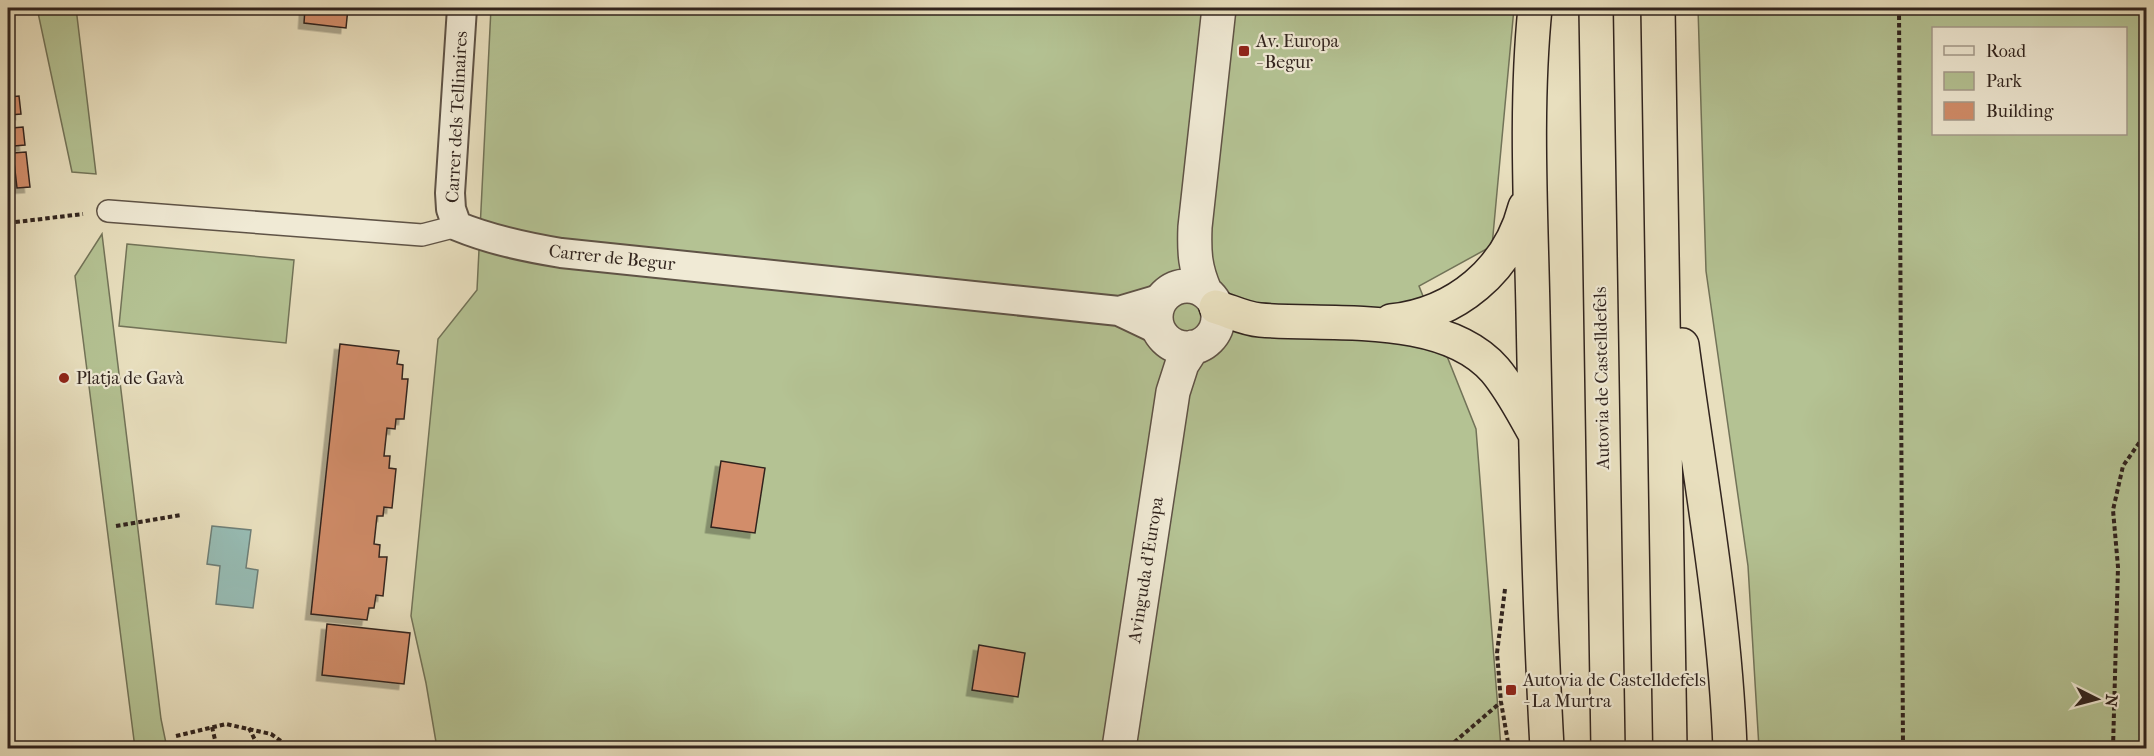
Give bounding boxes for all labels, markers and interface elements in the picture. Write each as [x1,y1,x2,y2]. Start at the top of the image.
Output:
legend [1932,27,2127,135]
street label: Carrer dels Tellinaires [442,30,472,203]
place label: Av. Europa - Begur [1255,31,1340,73]
text: Road [1986,41,2026,62]
marker: Av. Europa - Begur [1237,44,1251,58]
text: Park [1986,71,2023,92]
text: Building [1986,101,2054,122]
street label: Carrer de Begur [548,241,677,275]
street label: Autovia de Castelldefels [1590,286,1614,471]
place label: Platja de Gavà [76,368,185,389]
marker: Platja de Gavà [57,371,71,385]
street label: Avinguda d'Europa [1124,495,1168,646]
north arrow [2067,669,2127,729]
place label: Autovia de Castelldefels - La Murtra [1522,670,1706,712]
marker: Autovia de Castelldefels - La Murtra [1504,683,1518,697]
text: N [2101,693,2122,708]

